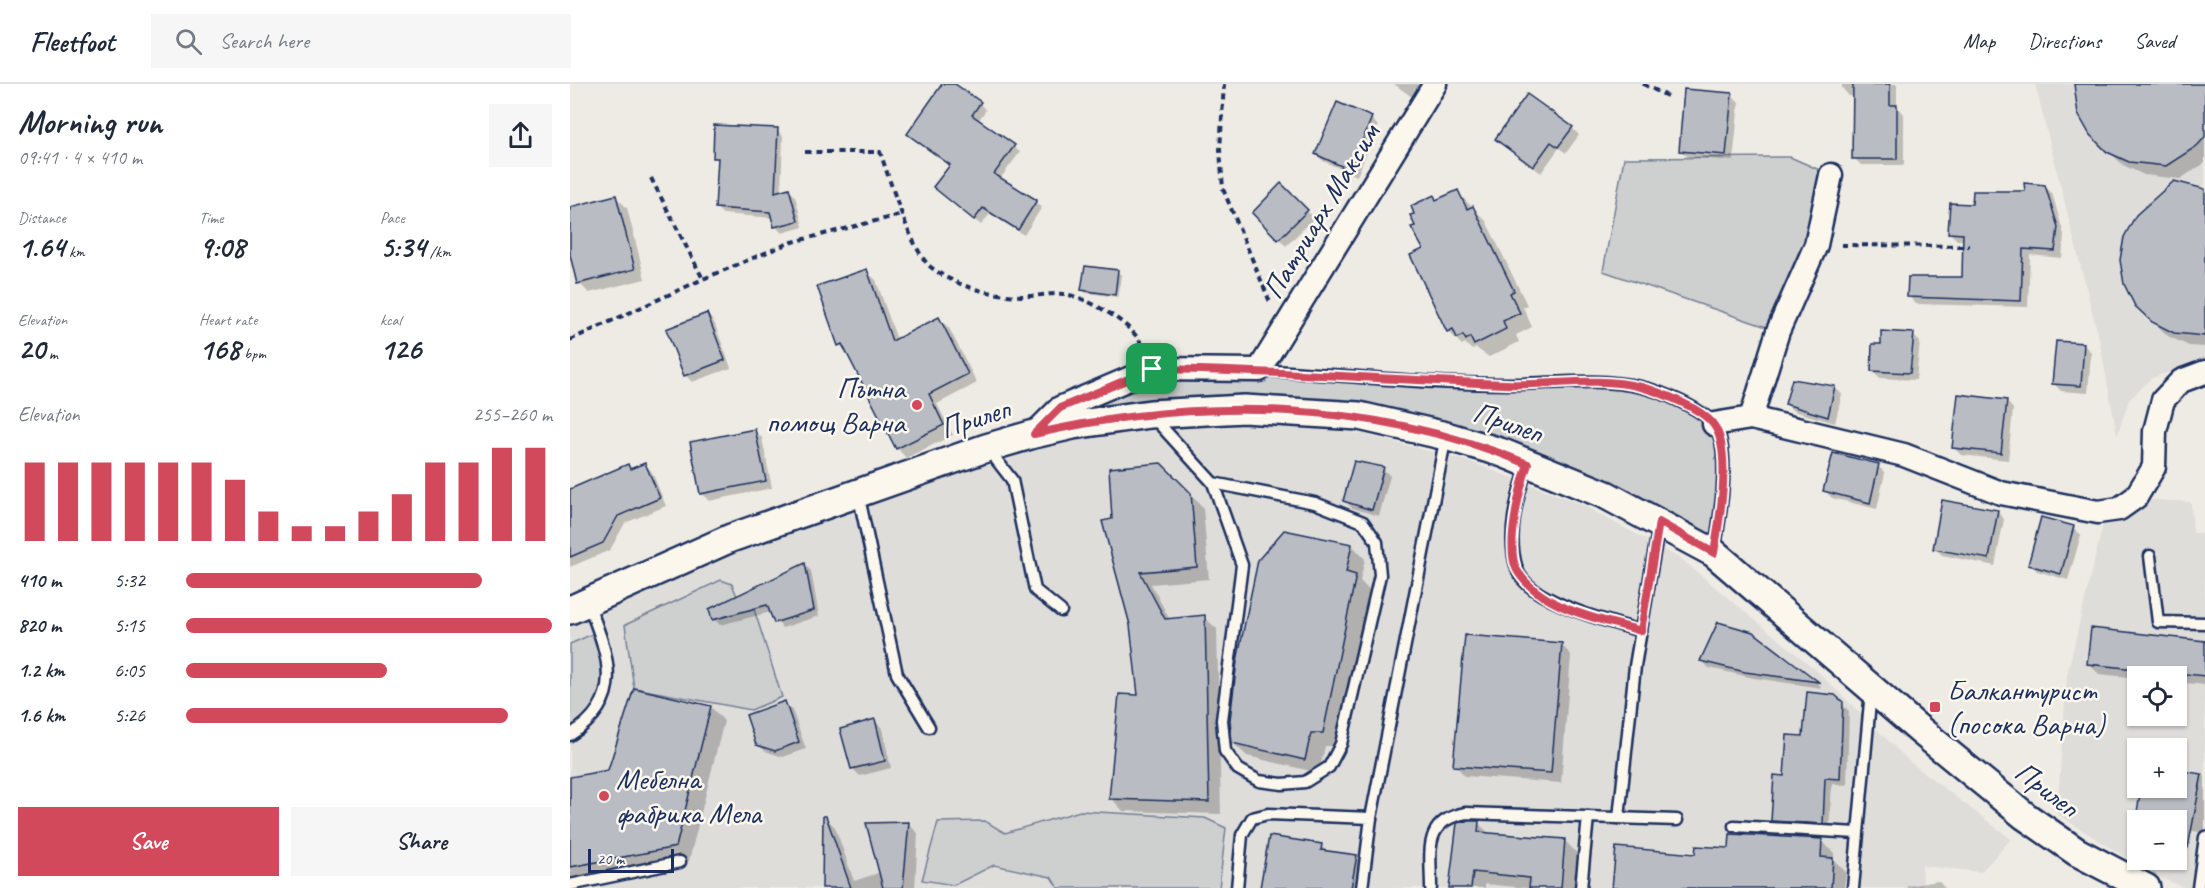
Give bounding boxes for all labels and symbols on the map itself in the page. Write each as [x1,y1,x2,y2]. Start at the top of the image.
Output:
street label: Патриарх Максим [1254,115,1389,306]
pin [1126,343,1177,394]
place label: Пътна помощ Варна [766,369,907,441]
street label: Прилеп [935,388,1016,447]
street label: Прилеп [1468,392,1549,452]
marker: Пътна помощ Варна [910,398,924,412]
place label: Балкантурист (посока Варна) [1947,671,2107,743]
marker: Балкантурист (посока Варна) [1928,700,1942,714]
street label: Прилеп [2007,752,2088,827]
place label: Мебелна фабрика Мела [616,760,763,832]
marker: Мебелна фабрика Мела [597,789,611,803]
scale bar [588,846,674,874]

